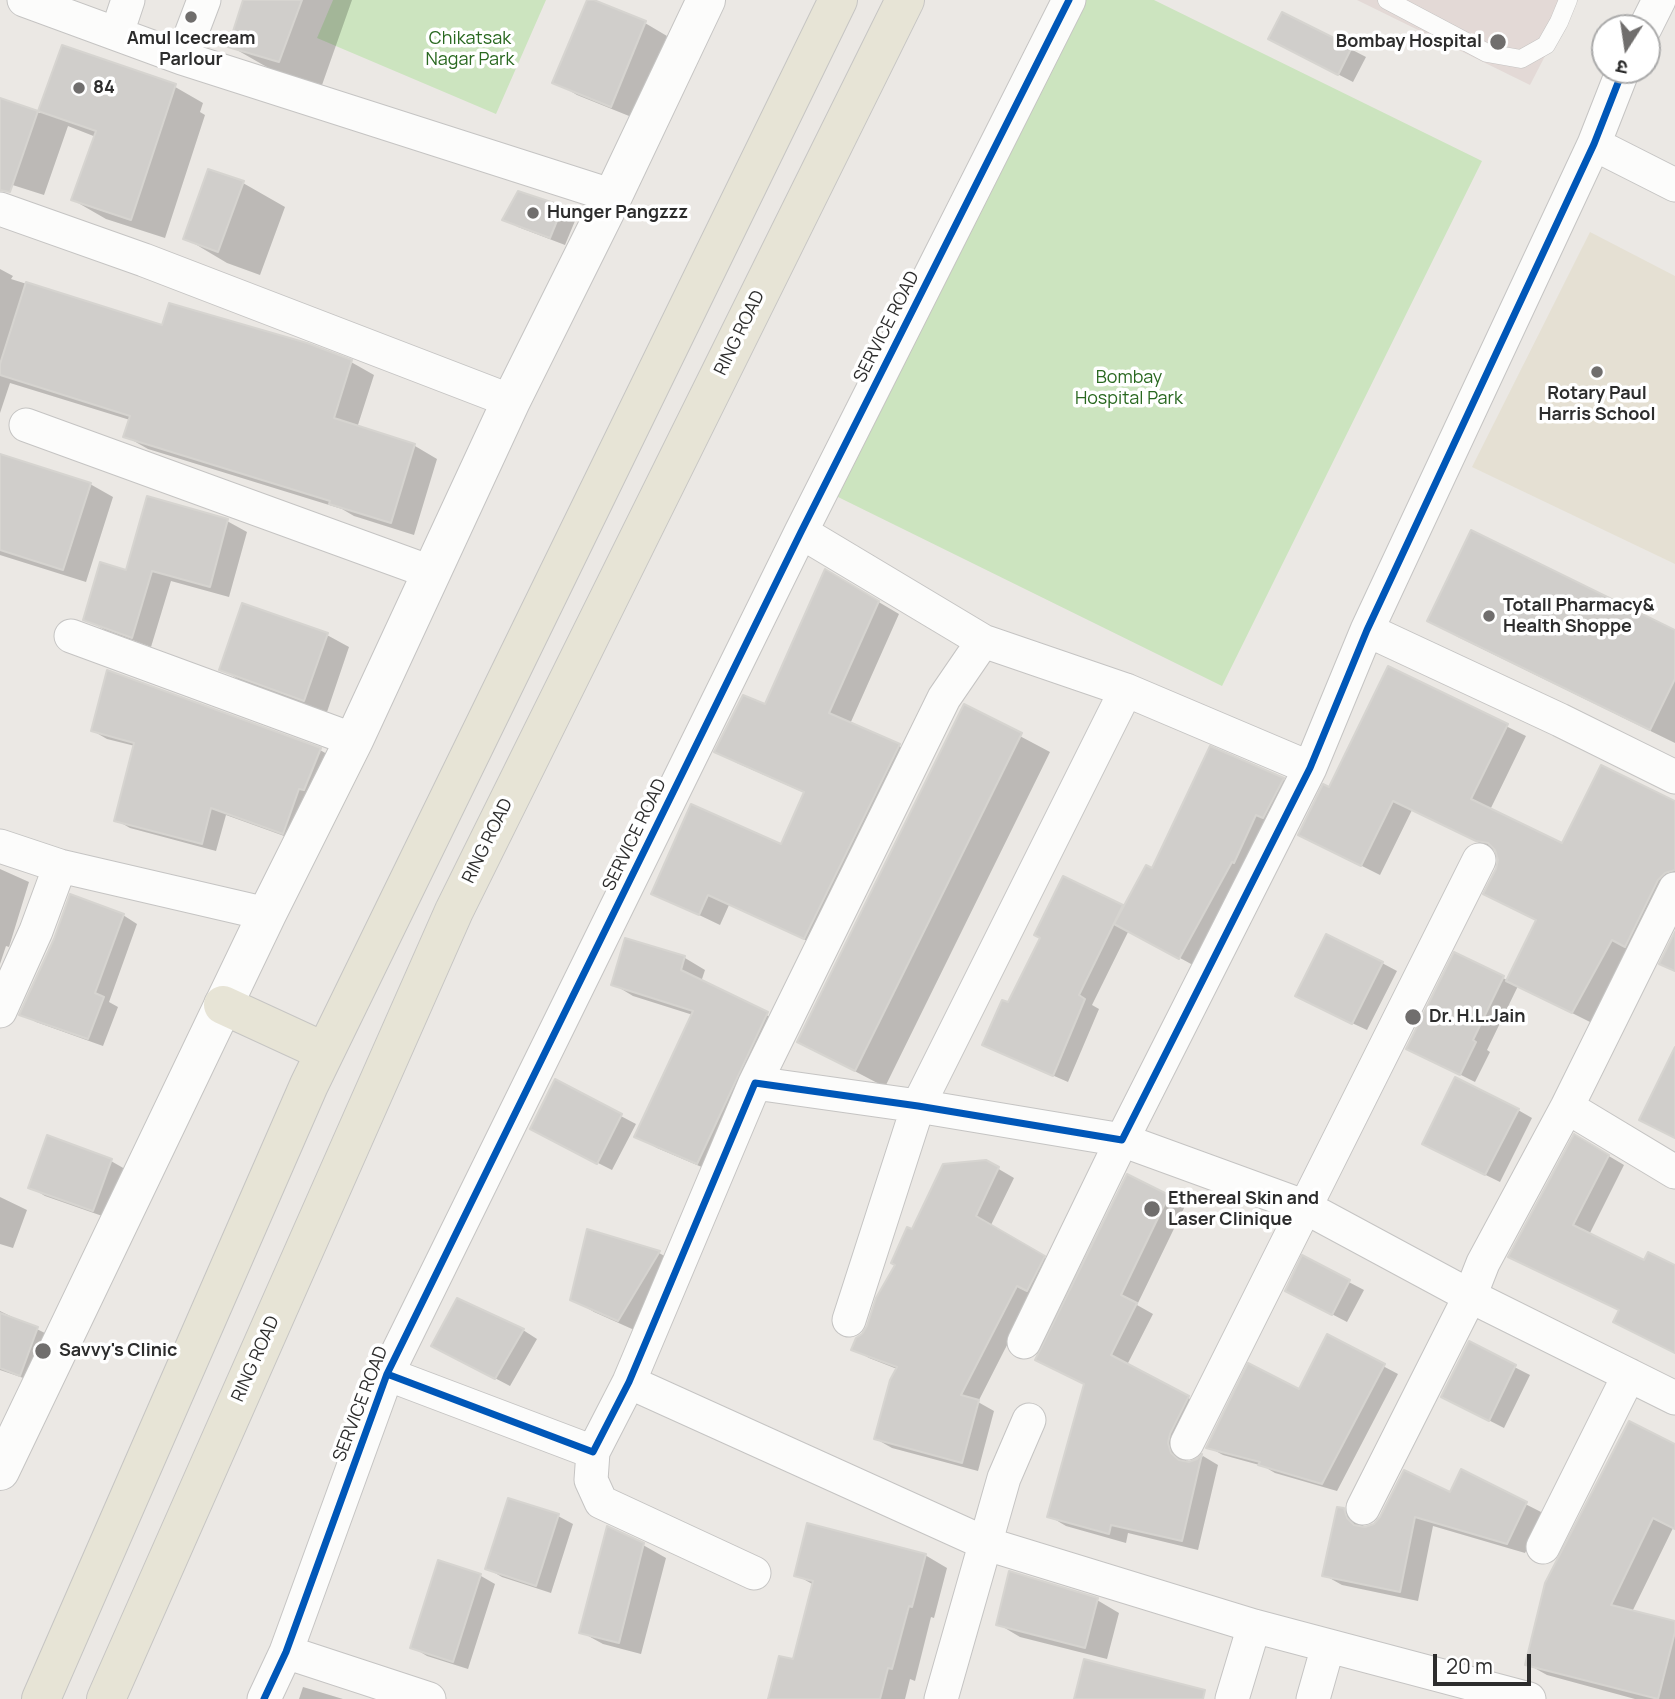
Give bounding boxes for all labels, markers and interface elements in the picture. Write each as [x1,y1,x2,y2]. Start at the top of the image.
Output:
marker: Amul Icecream Parlour [183,9,199,25]
north arrow [1591,14,1661,84]
place label: Amul Icecream Parlour [127,28,255,70]
park label: Chikatsak Nagar Park [426,28,514,70]
place label: Bombay Hospital [1336,31,1482,53]
marker: Bombay Hospital [1488,32,1508,52]
text: उ [1614,54,1630,81]
place label: 84 [93,77,115,99]
marker: 84 [71,80,87,96]
place label: Hunger Pangzzz [547,202,688,224]
marker: Hunger Pangzzz [525,205,541,221]
street label: SERVICE ROAD [850,268,924,386]
street label: RING ROAD [710,287,770,379]
marker: Rotary Paul Harris School [1589,364,1605,380]
park label: Bombay Hospital Park [1075,367,1183,410]
place label: Rotary Paul Harris School [1539,383,1655,426]
place label: Totall Pharmacy& Health Shoppe [1503,595,1654,638]
marker: Totall Pharmacy& Health Shoppe [1481,608,1497,624]
street label: SERVICE ROAD [599,775,671,895]
street label: RING ROAD [458,795,518,887]
place label: Dr. H.L.Jain [1429,1006,1526,1028]
marker: Dr. H.L.Jain [1403,1007,1423,1027]
place label: Ethereal Skin and Laser Clinique [1168,1188,1319,1230]
marker: Ethereal Skin and Laser Clinique [1142,1199,1162,1219]
street label: RING ROAD [227,1313,285,1405]
place label: Savvy's Clinic [59,1340,177,1362]
marker: Savvy's Clinic [33,1341,53,1361]
street label: SERVICE ROAD [329,1343,393,1465]
scale bar [1437,1640,1535,1684]
text: 20 m [1446,1652,1493,1680]

